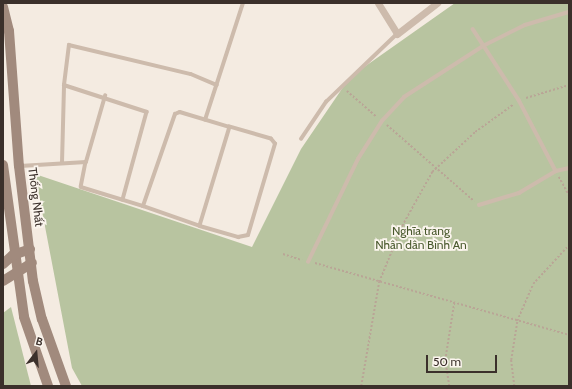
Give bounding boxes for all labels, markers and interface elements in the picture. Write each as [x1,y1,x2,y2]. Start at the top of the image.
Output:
street label: Thống Nhất [25,167,47,227]
park label: Nghĩa trang Nhân dân Bình An [375,224,467,252]
north arrow [16,333,56,373]
text: B [34,334,45,349]
scale bar [428,347,499,373]
text: 50 m [433,354,461,369]

